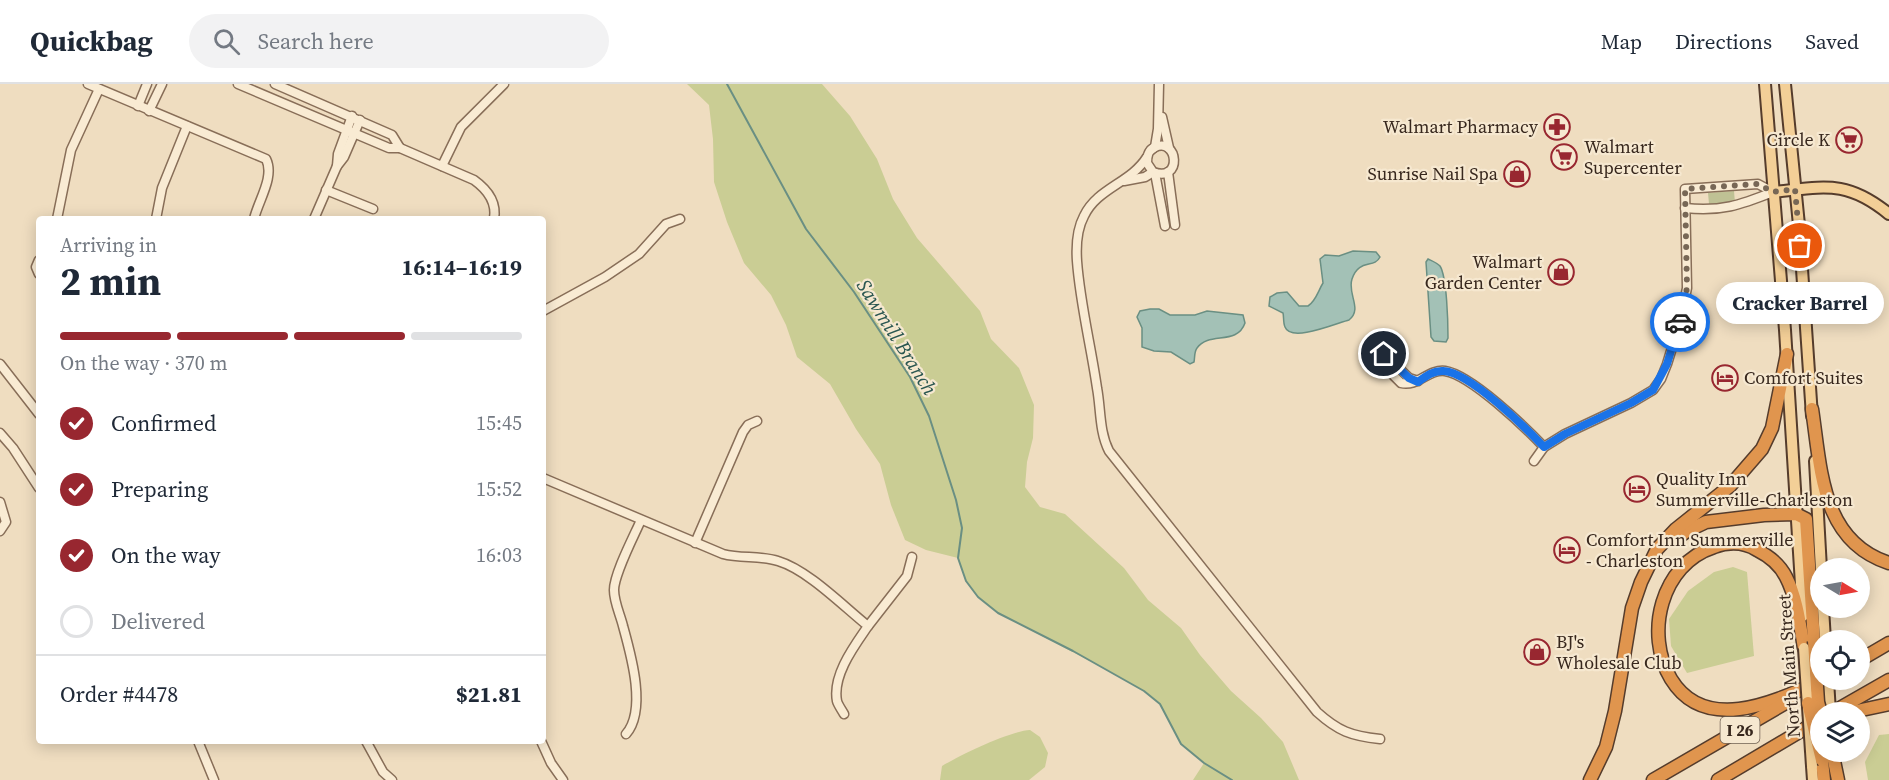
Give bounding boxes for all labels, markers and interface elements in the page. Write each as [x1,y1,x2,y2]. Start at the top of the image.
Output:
search box [189,14,609,68]
text: Quickbag [30,22,153,60]
icon: search [210,25,243,58]
text: Search here [258,26,374,56]
text: Map [1601,27,1642,56]
text: Directions [1675,27,1772,56]
text: Saved [1805,27,1859,56]
pharmacy icon: Walmart Pharmacy [1542,112,1572,142]
place label: Walmart Pharmacy [1383,114,1539,139]
supermarket icon: Circle K [1834,125,1864,155]
place label: Circle K [1767,127,1830,152]
place label: Walmart Supercenter [1584,134,1682,180]
supermarket icon: Walmart Supercenter [1549,142,1579,172]
shop icon: Sunrise Nail Spa [1502,159,1532,189]
place label: Sunrise Nail Spa [1368,161,1499,186]
pin [1774,220,1825,271]
icon: bag [1783,229,1816,262]
text: Arriving in [60,231,157,259]
place label: Walmart Garden Center [1425,249,1542,295]
text: 16:14–16:19 [402,252,522,282]
text: 2 min [60,255,161,308]
shop icon: Walmart Garden Center [1546,257,1576,287]
water label: Sawmill Branch [850,274,944,401]
callout: Cracker Barrel [1716,282,1884,324]
text: Cracker Barrel [1732,289,1868,317]
courier [1650,292,1710,352]
icon: car [1664,306,1697,339]
pin [1358,328,1409,379]
icon: home [1367,337,1400,370]
text: On the way · 370 m [60,349,227,377]
hotel icon: Comfort Suites [1710,363,1740,393]
place label: Comfort Suites [1744,365,1863,390]
icon: check [60,407,93,440]
text: Confirmed [111,408,216,438]
text: 15:45 [476,409,522,437]
place label: Quality Inn Summerville-Charleston [1656,466,1853,512]
icon: check [60,473,93,506]
text: Preparing [111,474,208,504]
hotel icon: Quality Inn Summerville-Charleston [1622,474,1652,504]
text: 15:52 [476,475,522,503]
place label: Comfort Inn Summerville - Charleston [1586,527,1793,573]
hotel icon: Comfort Inn Summerville - Charleston [1552,535,1582,565]
icon: check [60,539,93,572]
text: On the way [111,540,220,570]
text: 16:03 [476,541,522,569]
north arrow [1810,558,1870,618]
map controls [1810,558,1870,762]
street label: North Main Street [1771,593,1806,739]
text: Delivered [111,606,205,636]
place label: BJ's Wholesale Club [1556,629,1682,675]
button: locate [1810,630,1870,690]
shop icon: BJ's Wholesale Club [1522,637,1552,667]
text: Order #4478 [60,679,178,709]
text: $21.81 [456,679,522,709]
button: layers [1810,702,1870,762]
road number: I 26 [1720,717,1760,743]

